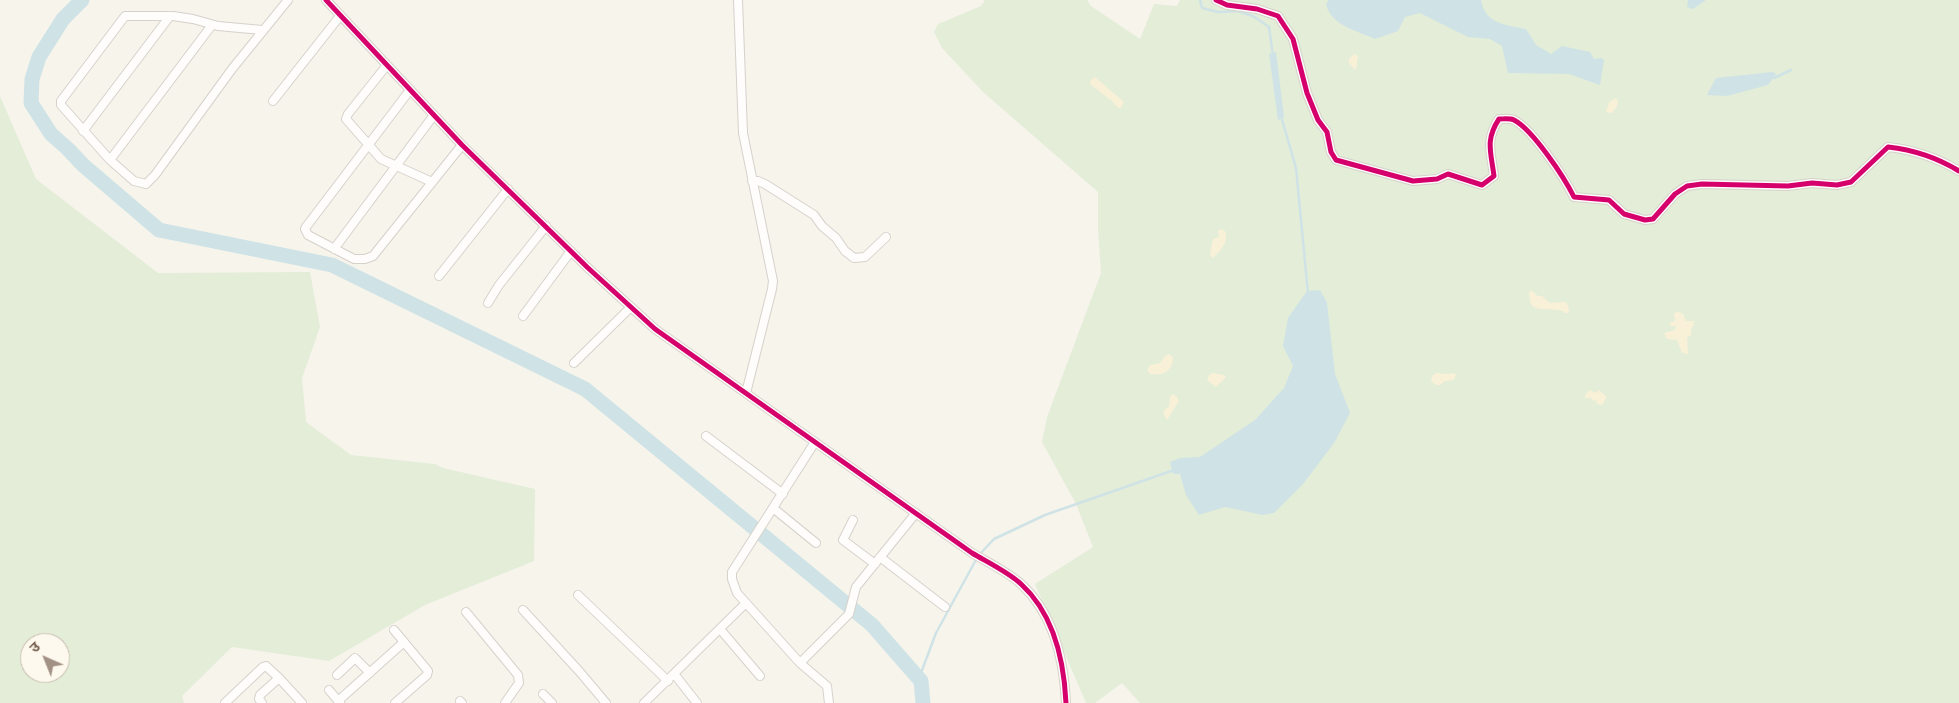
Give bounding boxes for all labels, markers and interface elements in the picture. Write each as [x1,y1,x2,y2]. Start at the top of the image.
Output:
north arrow [20,633,70,683]
text: उ [26,639,44,657]

